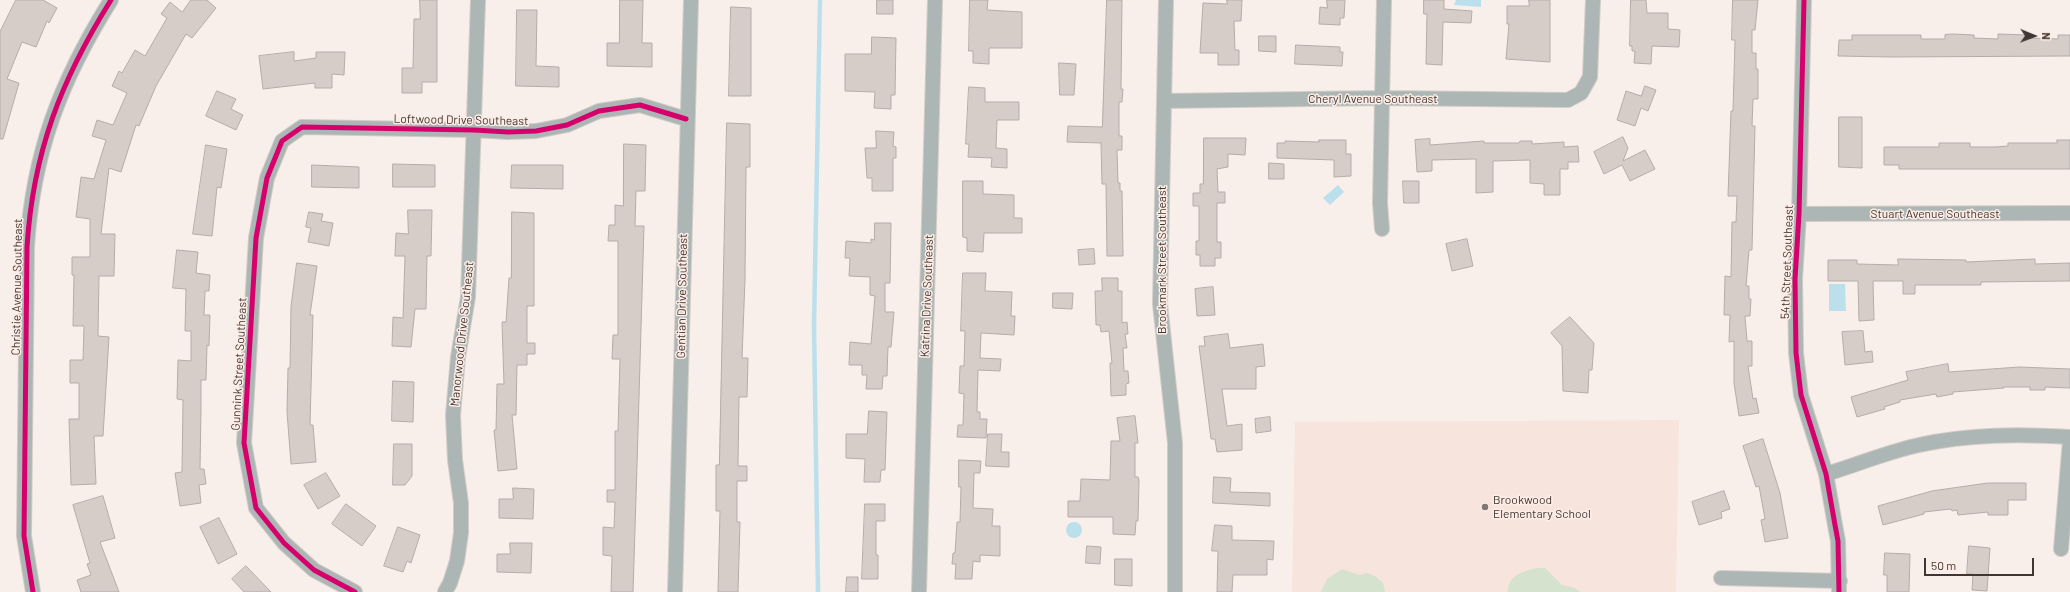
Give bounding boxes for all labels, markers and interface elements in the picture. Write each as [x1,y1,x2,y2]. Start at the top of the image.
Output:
north arrow [2014,16,2054,56]
text: N [2040,32,2053,40]
street label: Cheryl Avenue Southeast [1308,92,1438,106]
street label: Loftwood Drive Southeast [393,112,529,128]
street label: Brookmark Street Southeast [1155,186,1169,334]
street label: 54th Street Southeast [1778,205,1796,319]
street label: Stuart Avenue Southeast [1870,207,2000,221]
street label: Christie Avenue Southeast [9,218,25,356]
street label: Gentian Drive Southeast [674,233,690,359]
street label: Katrina Drive Southeast [918,234,936,358]
street label: Manorwood Drive Southeast [447,261,477,407]
street label: Gunnink Street Southeast [228,297,250,431]
place label: Brookwood Elementary School [1493,493,1591,521]
marker: Brookwood Elementary School [1480,502,1490,512]
scale bar [1926,550,2036,576]
text: 50 m [1931,558,1956,572]

